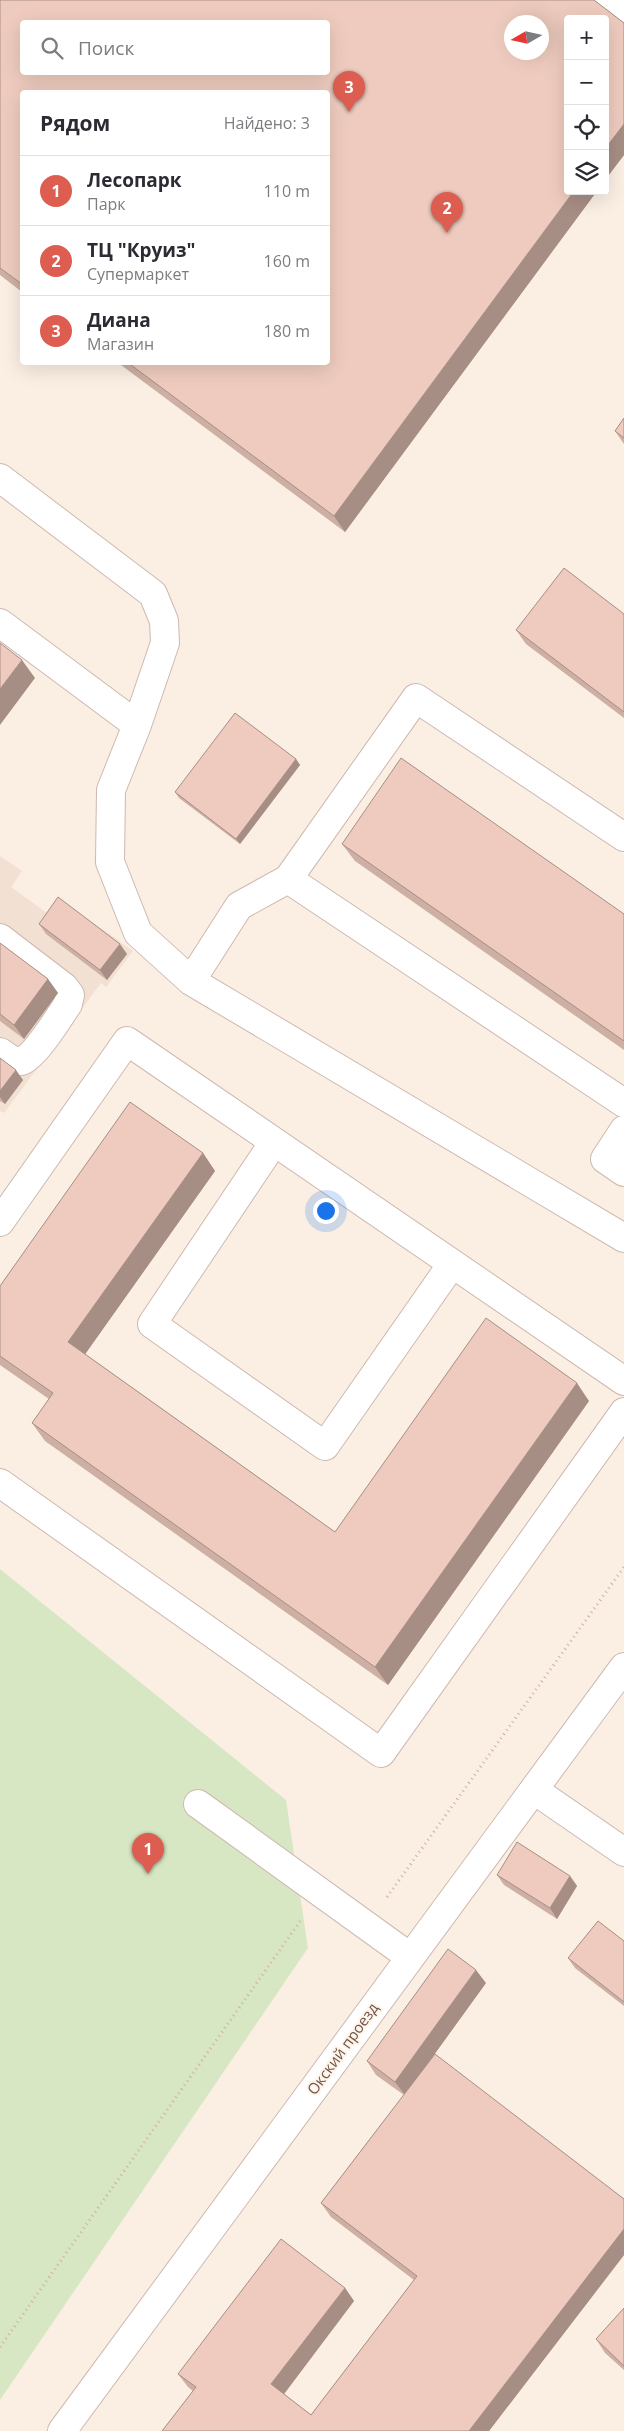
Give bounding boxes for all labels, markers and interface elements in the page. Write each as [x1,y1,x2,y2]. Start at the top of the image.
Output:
north arrow [504,15,549,60]
map controls [564,15,609,195]
button: + [564,15,609,60]
search box [20,20,330,75]
icon: search [38,34,66,62]
text: Поиск [78,35,134,61]
button: − [564,60,609,105]
pin: 3 [333,71,365,112]
button: locate [564,105,609,150]
text: Рядом [40,109,110,137]
text: Найдено: 3 [224,112,310,134]
button: layers [564,150,609,195]
text: Лесопарк [87,167,182,193]
text: 1 [51,180,61,202]
text: 110 m [264,180,310,202]
pin: 2 [431,192,463,233]
text: Парк [87,193,126,215]
text: ТЦ "Круиз" [87,237,196,263]
text: 2 [51,250,61,272]
text: 160 m [264,250,310,272]
text: Супермаркет [87,263,189,285]
text: Диана [87,307,151,333]
text: 3 [51,320,61,342]
text: 180 m [264,320,310,342]
text: Магазин [87,333,154,355]
your location [313,1198,339,1224]
pin: 1 [132,1833,164,1874]
street label: Окский проезд [302,1998,383,2098]

